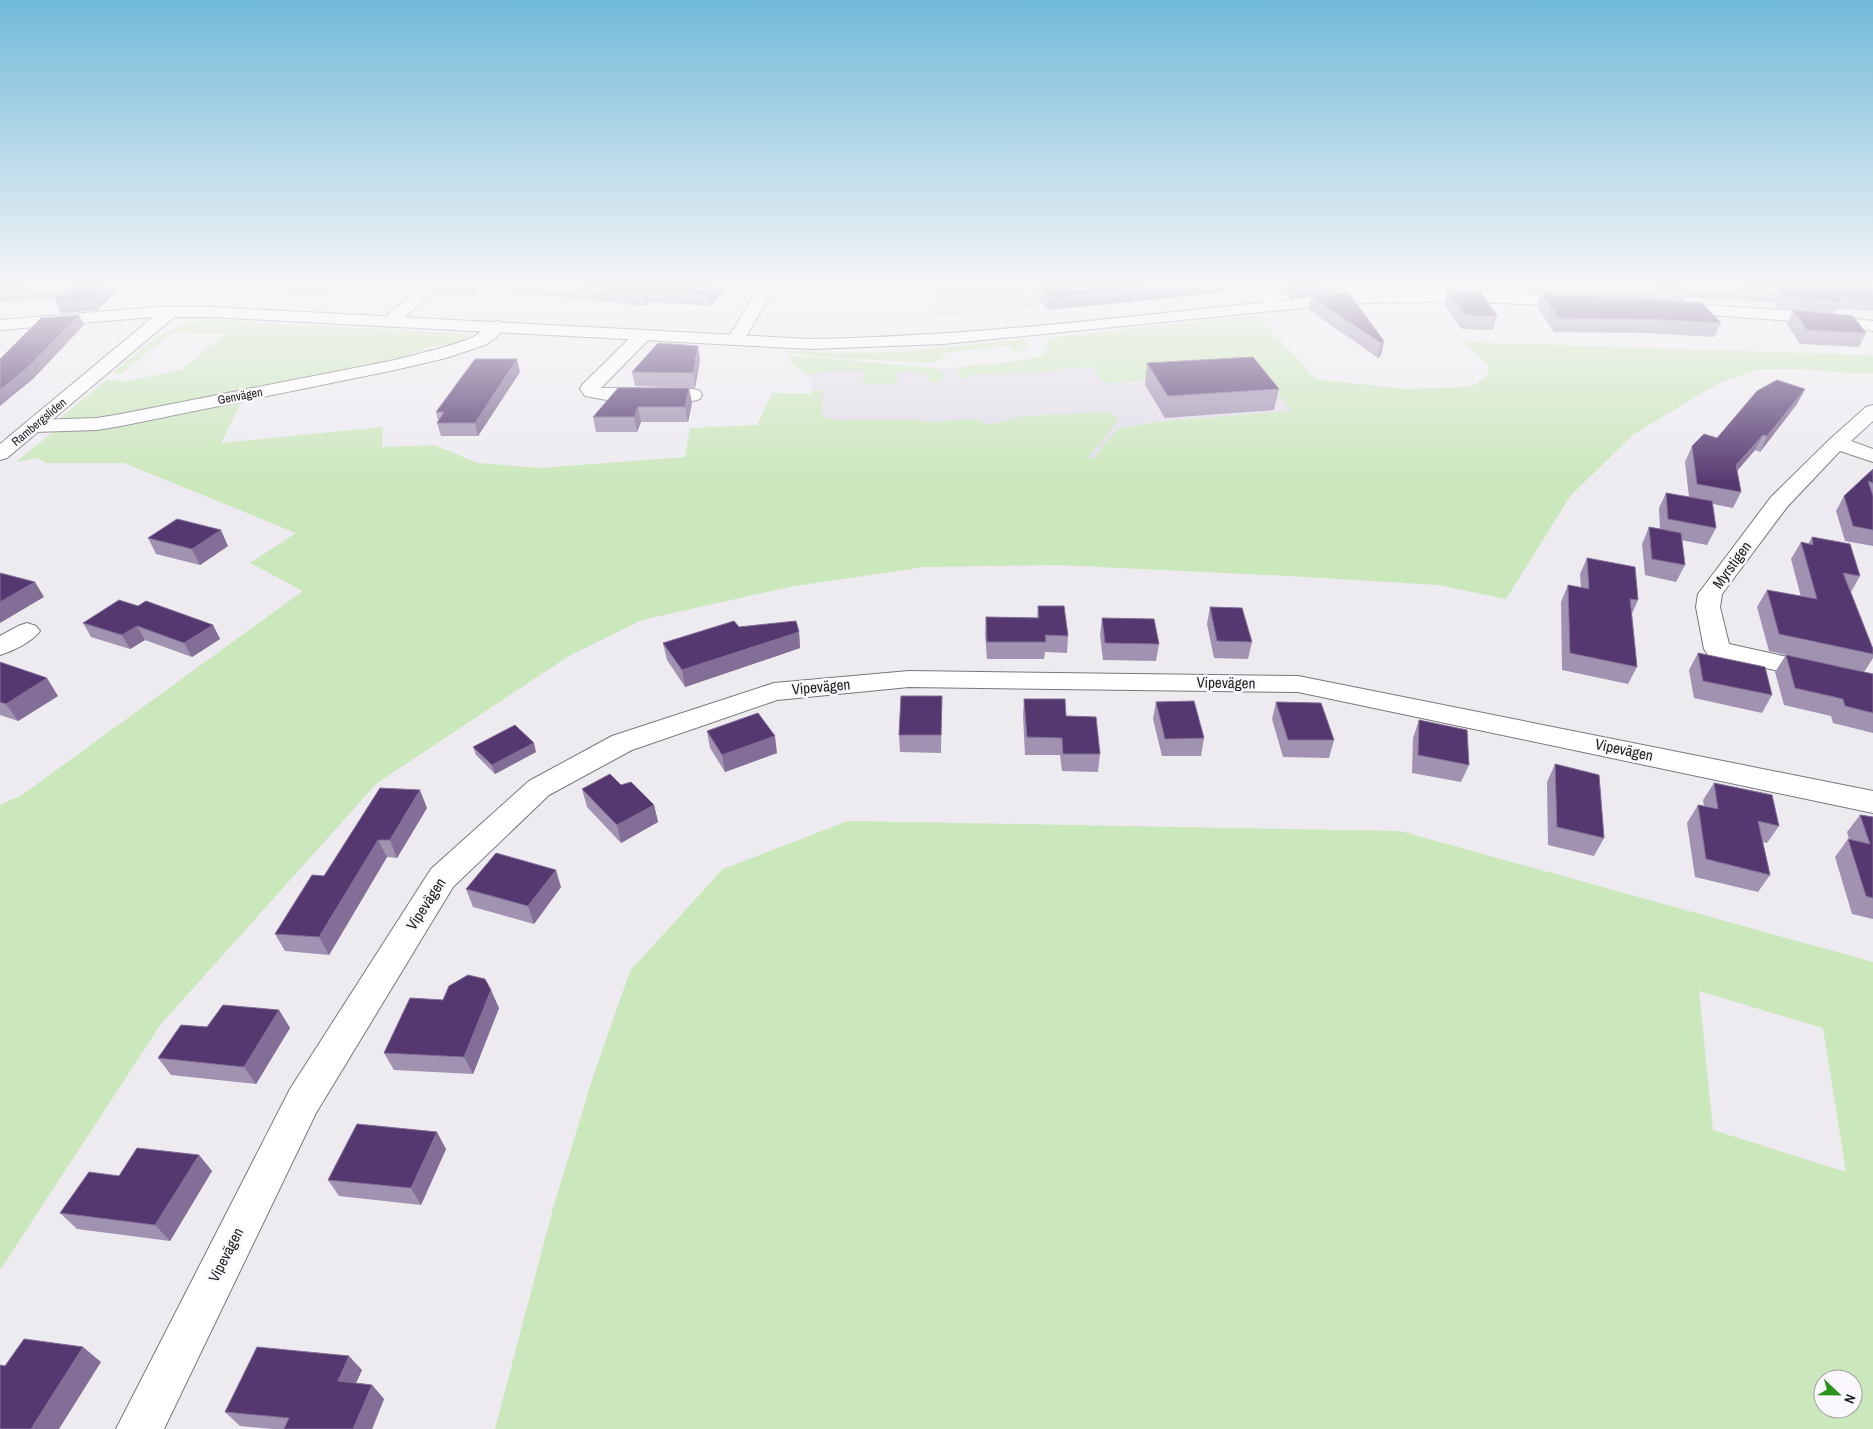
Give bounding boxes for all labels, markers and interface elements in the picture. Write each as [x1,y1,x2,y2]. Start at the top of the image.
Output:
street label: Genvägen [216,384,264,408]
street label: Rambergsliden [8,394,70,450]
street label: Myrstigen [1707,537,1756,593]
street label: Vipevägen [1197,671,1255,694]
street label: Vipevägen [791,673,851,700]
street label: Vipevägen [1593,733,1655,766]
street label: Vipevägen [401,873,450,934]
street label: Vipevägen [203,1224,248,1286]
north arrow [1813,1369,1863,1419]
text: N [1840,1392,1860,1406]

